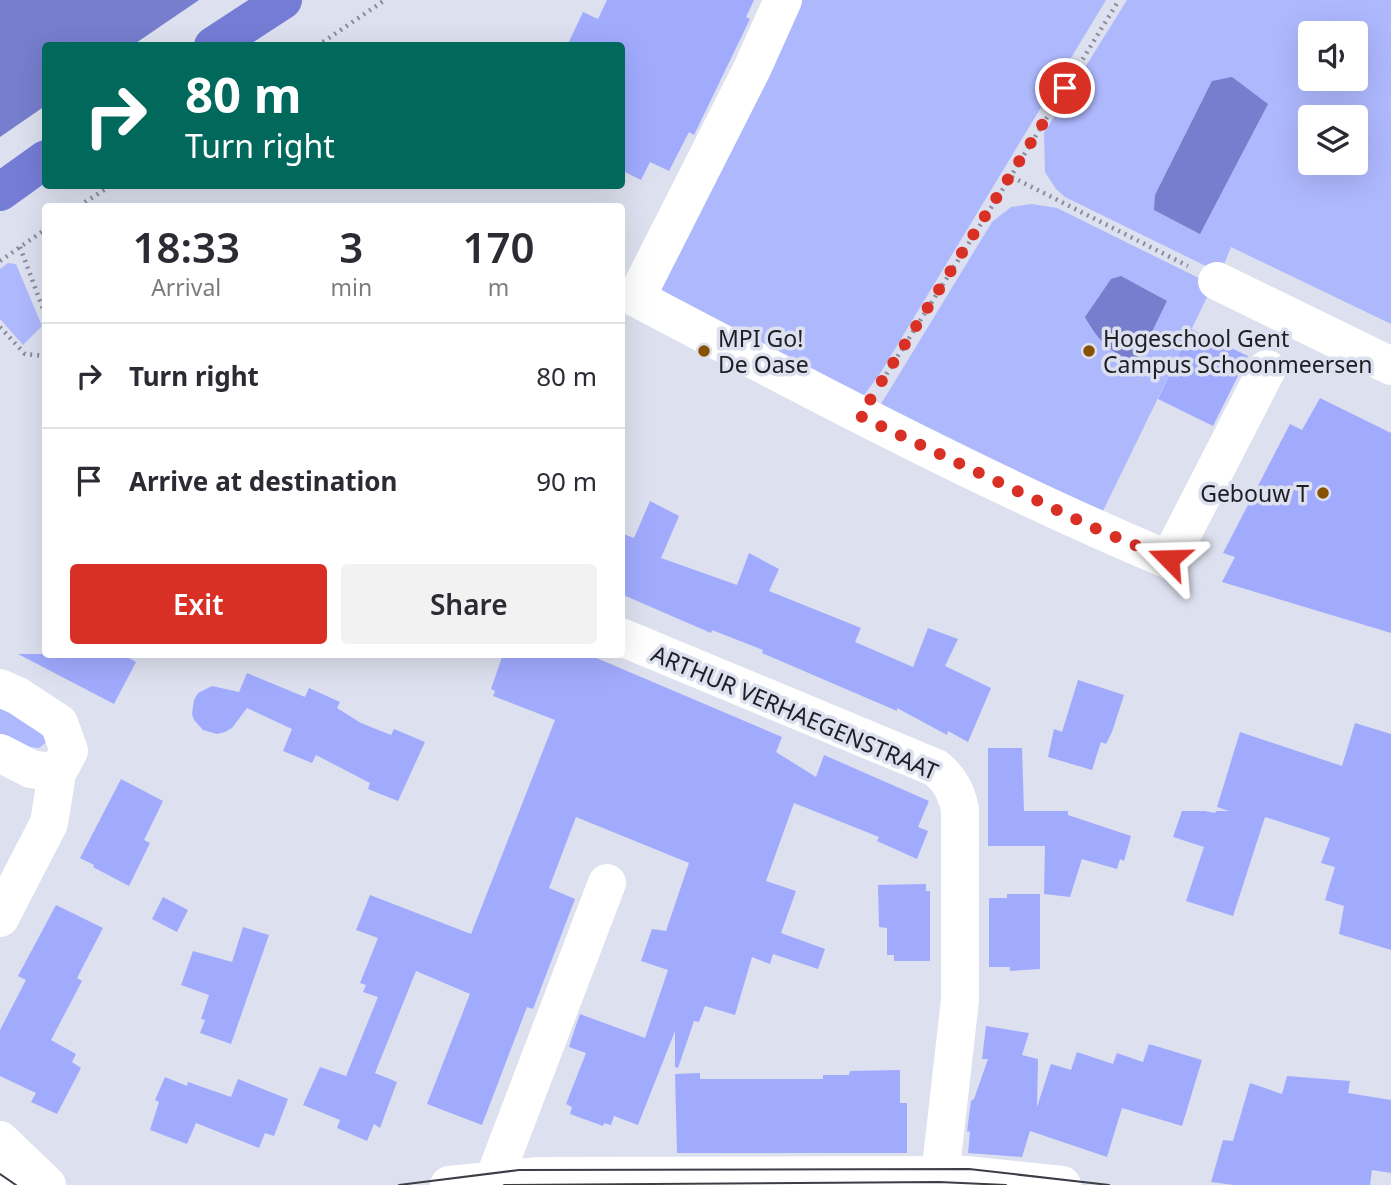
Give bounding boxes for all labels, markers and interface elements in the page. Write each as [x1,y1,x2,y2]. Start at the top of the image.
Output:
map controls [1298,21,1368,175]
button: sound [1298,21,1368,91]
pin [1035,58,1095,118]
text: 80 m [185,61,302,127]
icon: arrive [1046,69,1084,107]
icon: right [70,70,161,161]
button: layers [1298,105,1368,175]
text: Turn right [185,124,335,167]
text: 18:33 [132,218,240,275]
text: 3 [339,218,363,275]
text: 170 [463,218,535,275]
text: Arrival [151,271,221,303]
text: min [330,271,372,303]
text: m [488,271,509,303]
place label: MPI Go! De Oase [718,322,809,380]
place label: Hogeschool Gent Campus Schoonmeersen [1103,322,1372,380]
marker: MPI Go! De Oase [696,343,712,359]
marker: Hogeschool Gent Campus Schoonmeersen [1081,343,1097,359]
icon: right [70,357,108,395]
text: Turn right [129,358,259,394]
text: 80 m [536,358,597,394]
icon: arrive [70,462,108,500]
text: Arrive at destination [129,463,398,499]
text: 90 m [536,463,597,499]
place label: Gebouw T [1200,477,1309,509]
marker: Gebouw T [1315,485,1331,501]
position arrow [1132,522,1206,596]
button: Exit [70,564,327,644]
button: Share [341,564,597,644]
street label: ARTHUR VERHAEGENSTRAAT [647,637,944,787]

